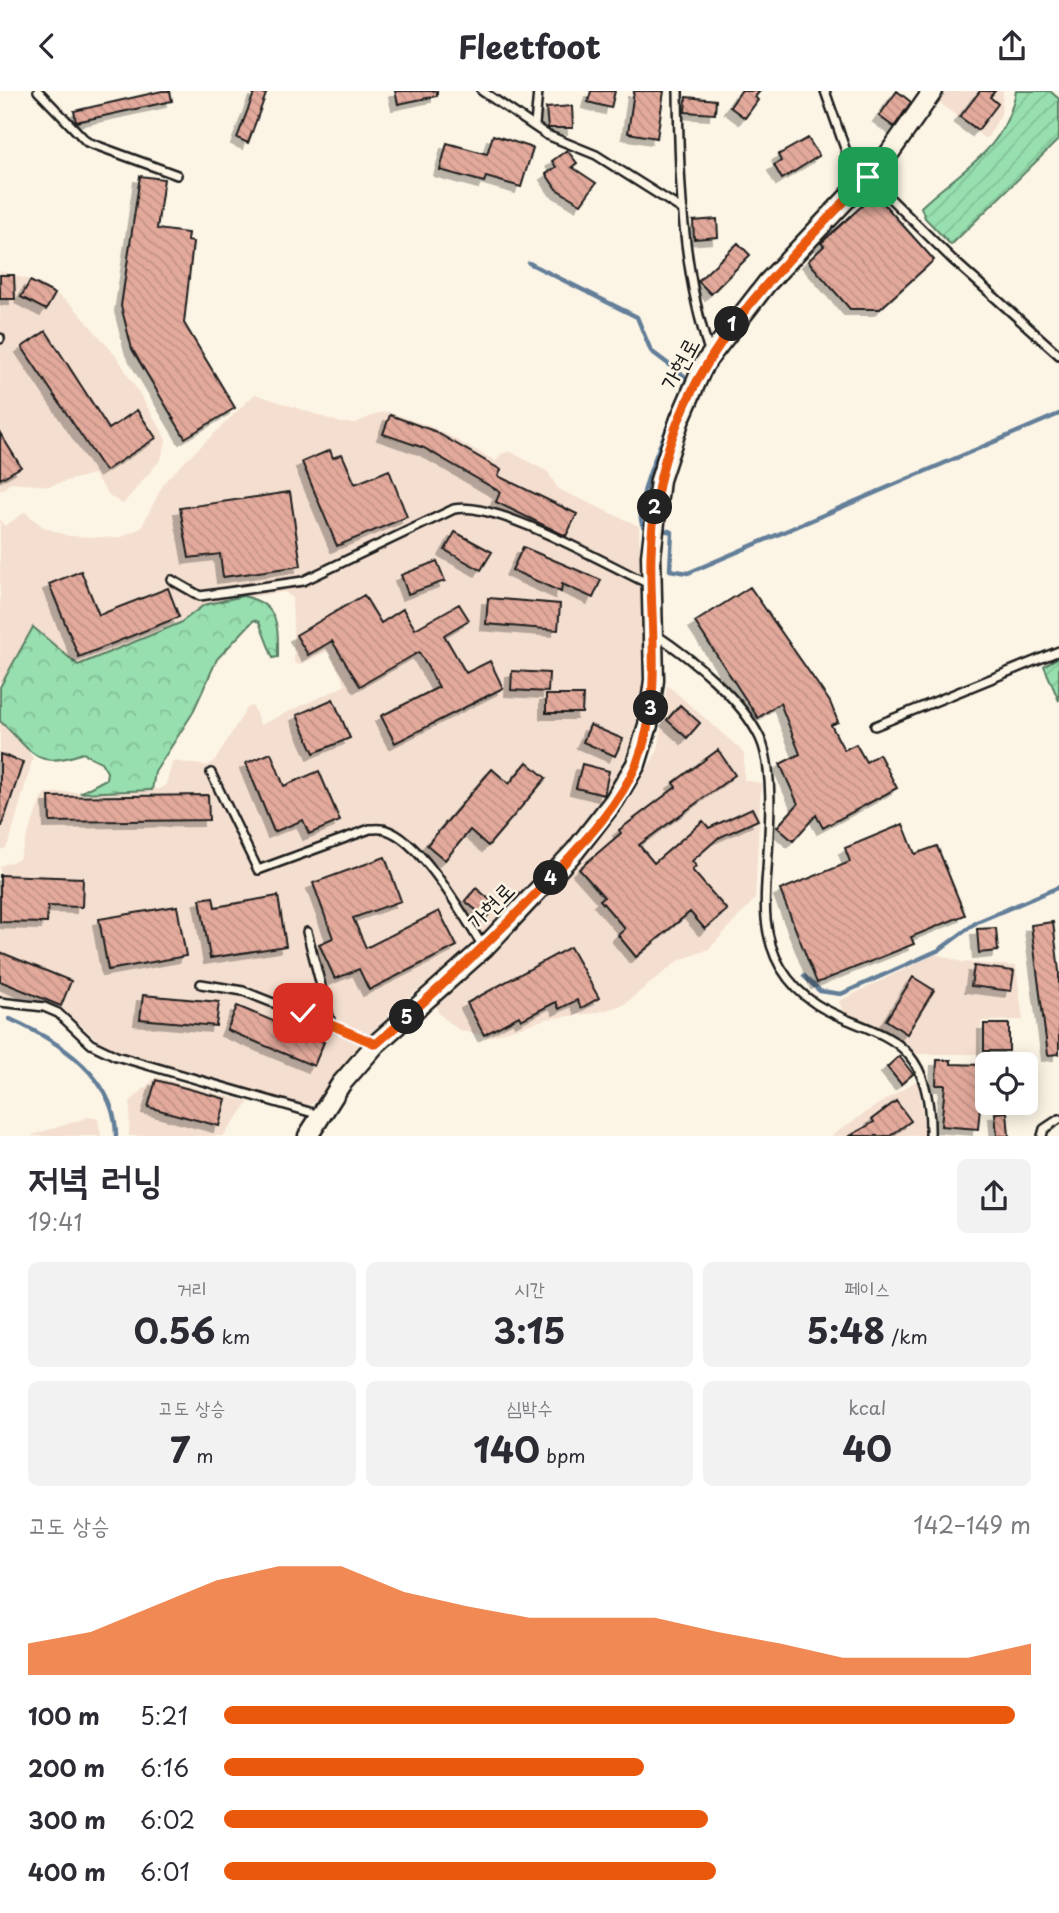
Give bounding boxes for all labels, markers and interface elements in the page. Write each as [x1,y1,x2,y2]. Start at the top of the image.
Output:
text: Fleetfoot [458,22,601,70]
icon: back [28,27,66,65]
icon: share [993,27,1031,65]
pin [838,147,898,207]
icon: arrive [849,158,887,196]
pin: 1 [714,307,750,341]
text: 1 [727,309,736,337]
street label: 가현로 [650,331,707,396]
pin: 2 [638,489,672,525]
text: 2 [648,492,661,520]
pin: 3 [634,691,668,725]
text: 3 [644,693,657,721]
pin: 4 [534,861,568,895]
text: 4 [544,863,557,891]
street label: 가현로 [458,873,522,937]
pin [273,983,333,1043]
icon: check [284,994,322,1032]
pin: 5 [390,999,424,1035]
text: 5 [400,1002,413,1030]
map controls [975,1052,1038,1115]
button: locate [975,1052,1038,1115]
text: 저녁 러닝 [28,1149,163,1206]
button: share [957,1159,1031,1233]
text: 19:41 [28,1204,83,1239]
text: 거리 [177,1274,207,1302]
text: 시간 [514,1274,545,1302]
text: 페이스 [844,1274,890,1302]
text: 0.56 [133,1303,215,1356]
text: 3:15 [493,1303,566,1356]
text: 5:48 [807,1303,885,1356]
text: km [215,1322,250,1350]
text: /km [885,1322,928,1350]
text: 고도 상승 [158,1393,226,1421]
text: 심박수 [507,1393,552,1421]
text: kcal [848,1393,886,1421]
text: 40 [842,1421,892,1474]
text: 7 [170,1422,190,1475]
text: 140 [473,1422,540,1475]
text: m [190,1441,214,1469]
text: bpm [540,1441,586,1469]
text: 고도 상승 [28,1507,110,1542]
text: 142–149 m [913,1507,1031,1542]
text: 100 m [28,1698,100,1733]
text: 5:21 [140,1698,188,1733]
text: 200 m [28,1750,105,1785]
text: 6:16 [140,1750,189,1785]
text: 300 m [28,1802,106,1837]
text: 6:02 [140,1802,195,1837]
text: 400 m [28,1854,106,1889]
text: 6:01 [140,1854,190,1889]

